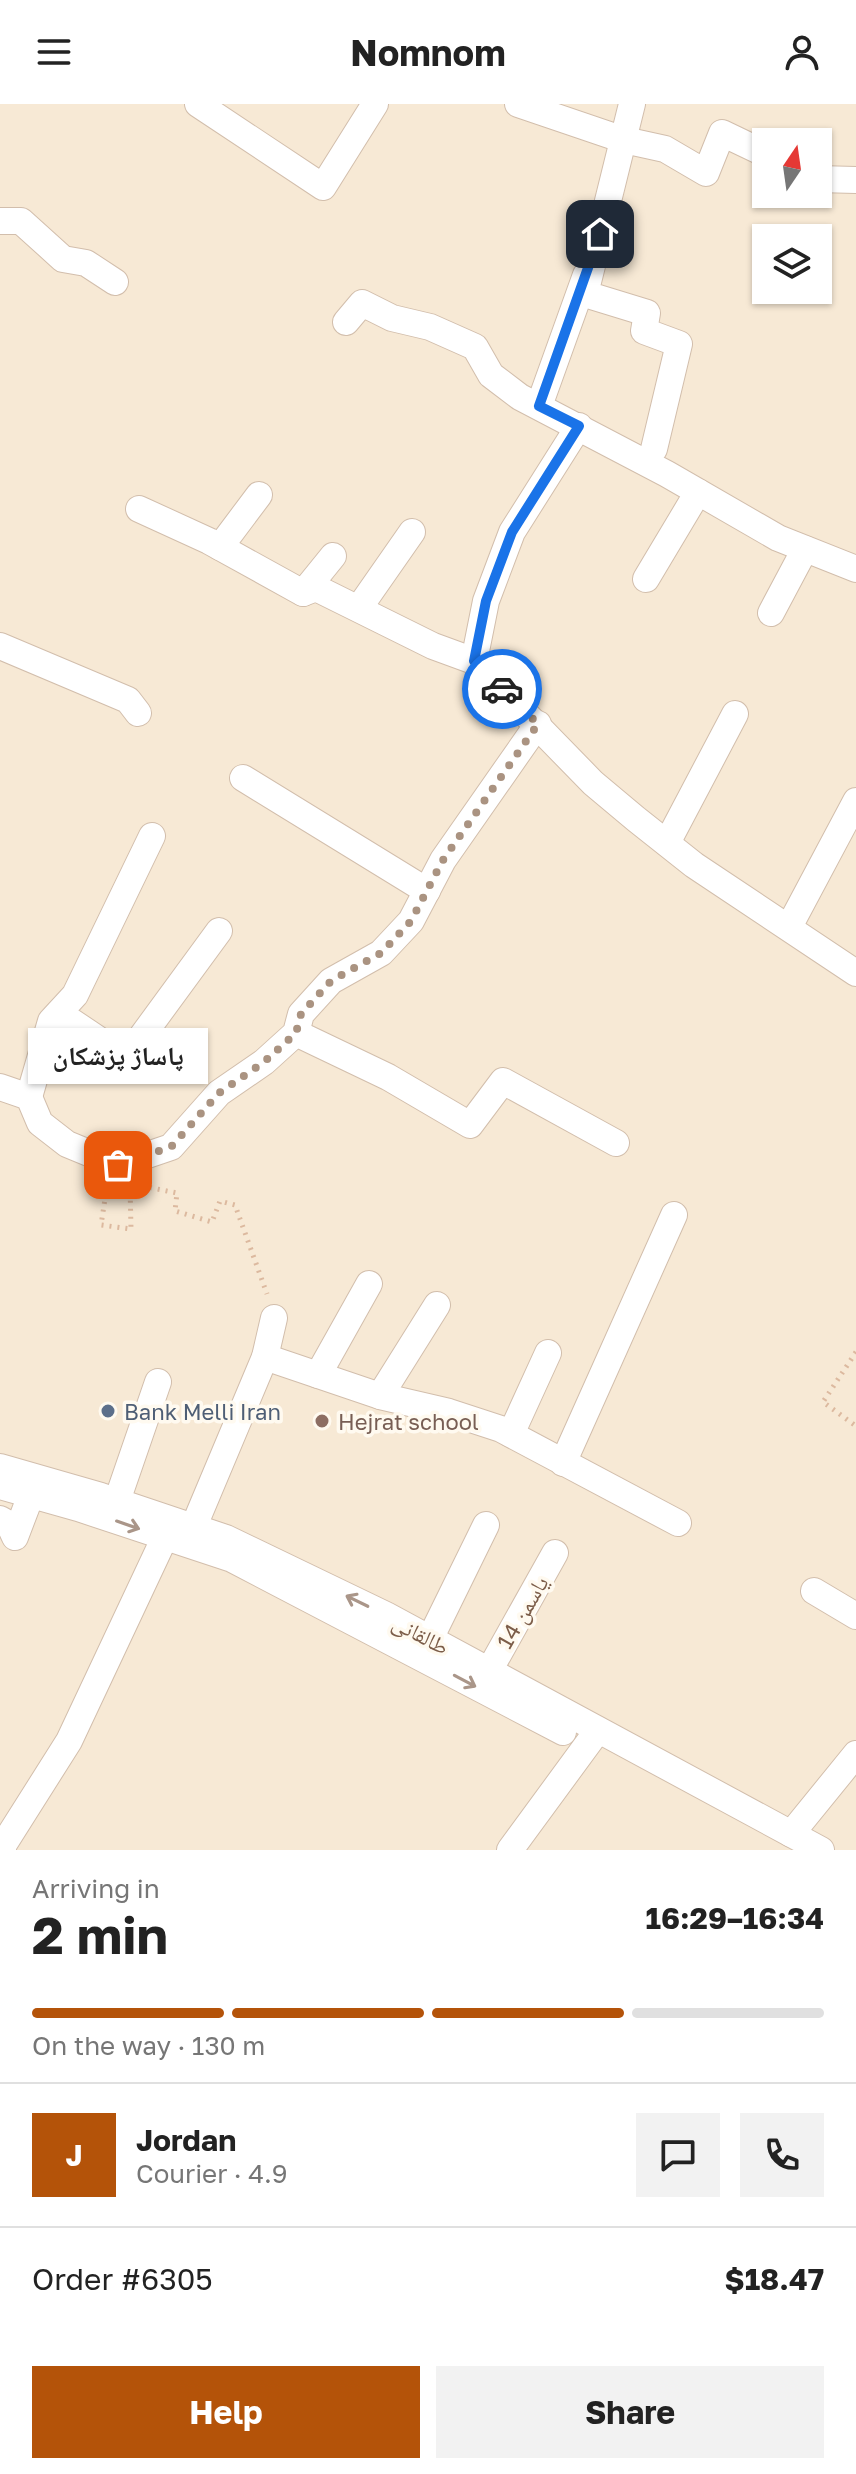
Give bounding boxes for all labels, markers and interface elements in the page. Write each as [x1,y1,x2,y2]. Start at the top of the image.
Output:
icon: menu [32,30,76,74]
icon: person [780,30,824,74]
text: Nomnom [350,31,506,74]
north arrow [752,128,832,208]
map controls [752,128,832,304]
pin [566,200,634,268]
icon: home [578,212,622,256]
button: layers [752,224,832,304]
courier [462,649,542,729]
icon: car [480,667,524,711]
callout: پاساژ پزشکان [28,1029,208,1085]
text: پاساژ پزشکان [52,1040,184,1071]
pin [84,1131,152,1199]
icon: bag [96,1143,140,1187]
place label: Bank Melli Iran [124,1398,281,1425]
marker: Bank Melli Iran [99,1402,117,1420]
place label: Hejrat school [338,1408,479,1435]
marker: Hejrat school [313,1412,331,1430]
one-way arrow [115,1519,140,1534]
street label: یاسمن 14 [491,1571,554,1654]
one-way arrow [346,1593,370,1609]
street label: طالقانی [388,1608,454,1661]
one-way arrow [453,1673,476,1689]
text: Arriving in [32,1873,160,1904]
text: 16:29–16:34 [646,1900,824,1936]
text: 2 min [32,1903,168,1965]
text: On the way · 130 m [32,2030,265,2061]
button: chat [636,2113,720,2197]
button: phone [740,2113,824,2197]
text: Jordan [136,2122,236,2158]
text: J [65,2137,83,2173]
text: Courier · 4.9 [136,2158,288,2189]
text: Order #6305 [32,2261,213,2297]
text: $18.47 [725,2261,824,2297]
button: Help [32,2366,420,2458]
button: Share [436,2366,824,2458]

